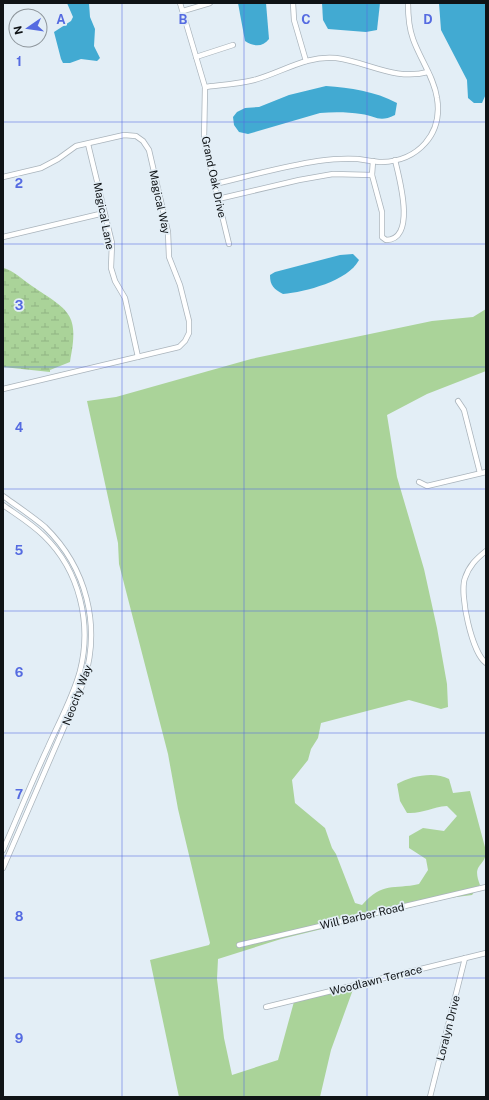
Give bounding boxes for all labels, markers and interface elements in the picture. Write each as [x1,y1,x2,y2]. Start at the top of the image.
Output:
north arrow [8,8,48,48]
text: A [56,12,66,27]
text: B [179,12,188,27]
text: C [301,12,311,27]
text: D [423,12,433,27]
text: N [11,25,25,36]
text: 1 [16,54,22,69]
street label: Grand Oak Drive [199,135,229,219]
street label: Magical Way [147,169,173,235]
text: 2 [15,176,23,191]
street label: Magical Lane [92,181,116,251]
text: 3 [15,298,24,313]
text: 4 [15,420,24,435]
text: 5 [15,543,24,558]
street label: Neocity Way [60,663,94,727]
text: 6 [15,665,24,680]
text: 7 [15,787,23,802]
street label: Will Barber Road [319,900,405,932]
text: 8 [15,909,24,924]
street label: Woodlawn Terrace [329,963,423,997]
street label: Loralyn Drive [434,994,462,1062]
text: 9 [15,1031,23,1046]

